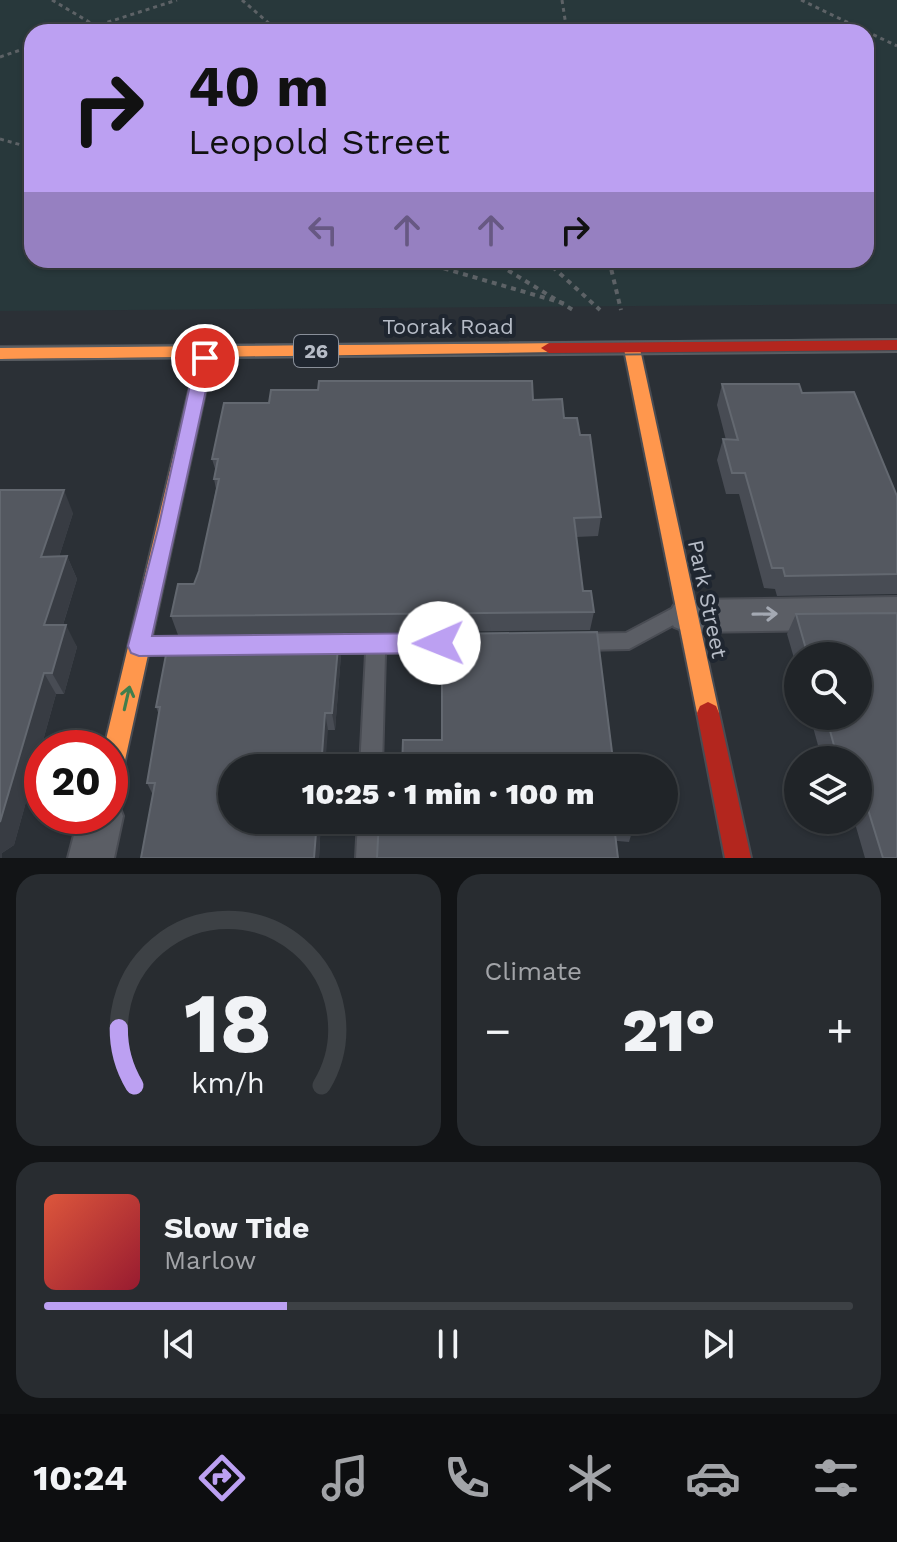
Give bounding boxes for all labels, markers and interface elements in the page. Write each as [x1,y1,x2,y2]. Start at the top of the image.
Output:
text: 40 m [188,54,329,120]
icon: right [56,56,160,160]
text: Leopold Street [188,121,450,163]
icon: left [301,208,345,252]
icon: ahead [385,208,429,252]
icon: ahead [469,208,513,252]
icon: right [553,208,597,252]
street label: Toorak Road [382,314,514,339]
pin [171,324,239,392]
road number: 26 [294,335,338,367]
icon: arrive [183,336,227,380]
street label: Park Street [683,538,732,661]
position arrow [397,601,481,685]
one-way arrow [751,607,778,622]
map controls [784,642,872,834]
button: search [784,642,872,730]
one-way arrow [120,686,135,712]
speed limit sign: 20 [24,730,128,834]
button: layers [784,746,872,834]
text: 10:25 · 1 min · 100 m [302,776,594,811]
text: Climate [485,956,582,986]
text: 18 [184,975,272,1072]
text: 21° [622,995,715,1066]
text: − [485,1005,511,1057]
text: + [826,1005,853,1057]
text: km/h [191,1066,265,1100]
text: Slow Tide [164,1210,309,1245]
text: Marlow [164,1245,256,1275]
icon: previous [157,1322,201,1366]
icon: pause [426,1322,470,1366]
icon: next [696,1322,740,1366]
icon: directions [194,1450,250,1506]
icon: music [317,1450,373,1506]
icon: phone [439,1450,495,1506]
icon: climate [562,1450,618,1506]
icon: car [685,1450,741,1506]
icon: filters [808,1450,864,1506]
text: 10:24 [33,1457,127,1499]

